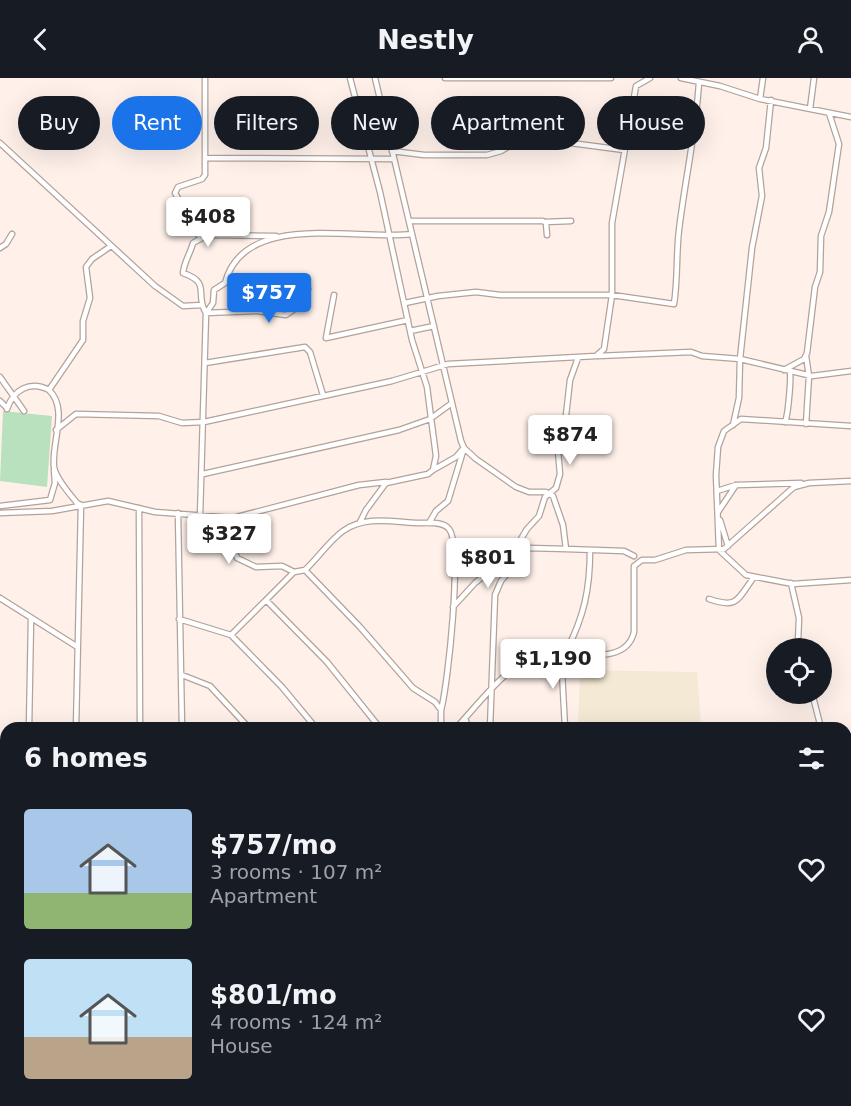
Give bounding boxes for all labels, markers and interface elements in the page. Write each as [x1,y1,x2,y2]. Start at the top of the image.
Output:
icon: back [24,23,57,56]
icon: person [794,23,827,56]
text: Nestly [377,24,474,55]
chip: Buy [18,96,100,150]
chip: Rent [112,96,202,150]
chip: Filters [214,96,319,150]
chip: New [331,96,419,150]
chip: Apartment [431,96,585,150]
chip: House [597,96,705,150]
pin: $408 [172,197,244,248]
text: $408 [180,204,236,228]
pin: $757 [233,273,305,324]
text: $757 [241,280,297,304]
pin: $874 [534,415,606,466]
text: $874 [542,422,598,446]
pin: $327 [193,514,265,565]
text: $327 [201,521,257,545]
pin: $801 [452,538,524,589]
text: $801 [460,545,516,569]
map controls [766,638,832,704]
button: locate [766,638,832,704]
pin: $1,190 [504,639,602,690]
text: $1,190 [514,646,592,670]
icon: filters [795,742,828,775]
text: 6 homes [24,743,148,773]
text: $757/mo [210,830,337,860]
icon: home [72,833,144,905]
icon: heart [795,853,828,886]
text: 3 rooms · 107 m² [210,860,382,884]
text: Apartment [210,884,317,908]
text: $801/mo [210,980,337,1010]
icon: home [72,983,144,1055]
icon: heart [795,1003,828,1036]
text: 4 rooms · 124 m² [210,1010,382,1034]
text: House [210,1034,273,1058]

